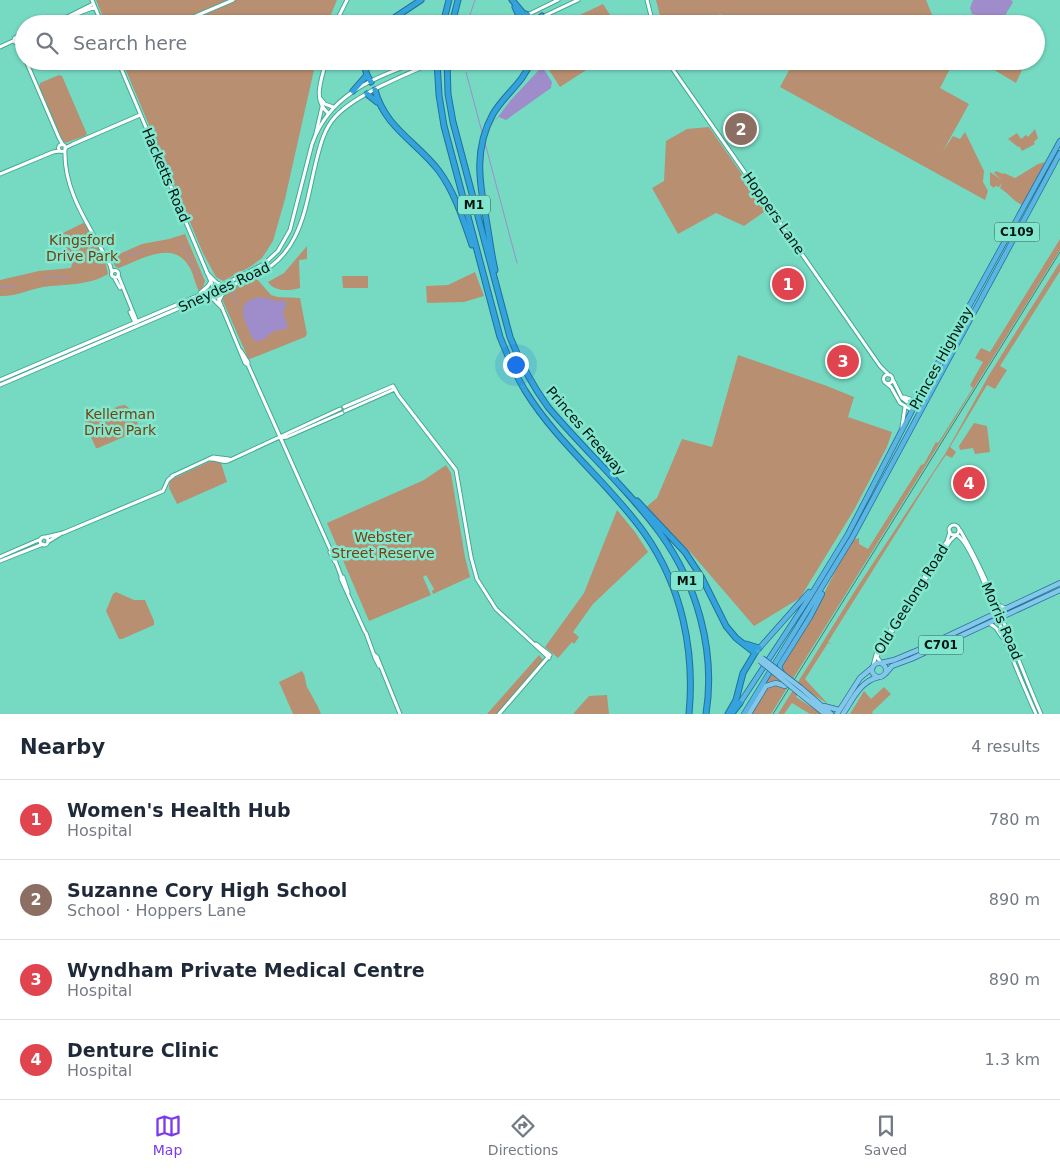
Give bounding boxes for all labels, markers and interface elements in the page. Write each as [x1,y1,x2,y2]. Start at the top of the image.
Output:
search box [15,15,1045,70]
icon: search [33,29,61,57]
text: Search here [73,32,187,54]
pin: 2 [725,110,757,148]
street label: Hacketts Road [139,125,193,225]
street label: Hoppers Lane [740,169,808,257]
road number: M1 [458,196,490,214]
road number: C109 [994,222,1040,242]
park label: Kingsford Drive Park [46,232,119,264]
street label: Sneydes Road [176,259,272,315]
pin: 1 [772,265,804,303]
street label: Princes Highway [906,304,976,412]
pin: 3 [827,342,859,380]
your location [503,352,529,378]
street label: Princes Freeway [543,383,629,479]
park label: Kellerman Drive Park [84,406,157,438]
pin: 4 [953,464,985,502]
park label: Webster Street Reserve [331,529,435,561]
street label: Old Geelong Road [871,541,951,657]
road number: M1 [671,572,703,590]
street label: Morris Road [978,580,1026,662]
road number: C701 [918,636,964,654]
text: Nearby [20,735,105,759]
text: 4 results [971,737,1040,756]
text: Women's Health Hub [67,799,291,821]
text: 1 [30,810,42,829]
text: 780 m [989,810,1040,829]
text: Hospital [67,821,132,840]
text: Suzanne Cory High School [67,879,347,901]
text: 2 [30,890,42,909]
text: 890 m [989,890,1040,909]
text: School · Hoppers Lane [67,901,246,920]
text: Wyndham Private Medical Centre [67,959,425,981]
text: 3 [30,970,42,989]
text: 890 m [989,970,1040,989]
text: Hospital [67,981,132,1000]
text: Denture Clinic [67,1039,219,1061]
text: 4 [30,1050,42,1069]
text: 1.3 km [985,1050,1040,1069]
text: Hospital [67,1061,132,1080]
tab: Map [153,1112,182,1158]
tab: Directions [488,1112,558,1158]
tab: Saved [864,1112,907,1158]

